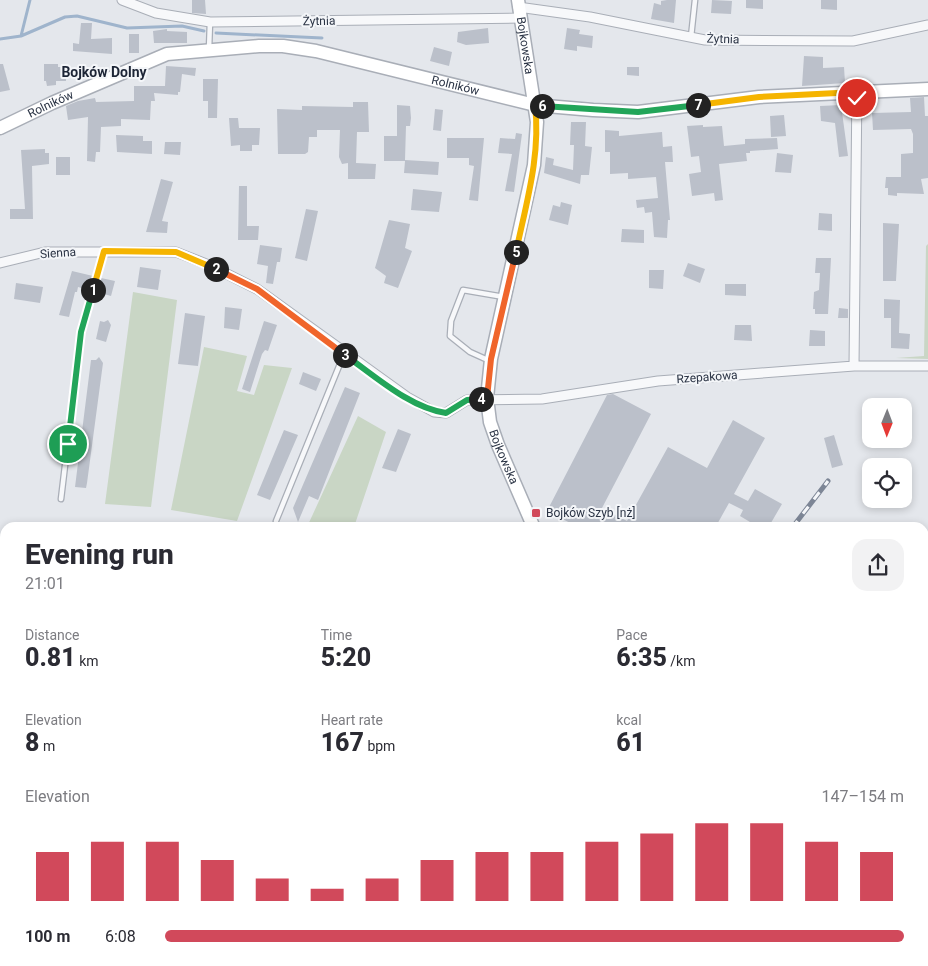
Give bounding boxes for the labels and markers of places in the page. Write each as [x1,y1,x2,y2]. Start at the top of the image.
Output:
pin [836,77,878,119]
pin: 7 [686,92,710,118]
pin: 6 [530,94,554,118]
pin: 5 [504,240,528,264]
pin: 2 [204,256,228,282]
pin: 1 [80,278,106,302]
pin: 3 [332,342,358,368]
pin: 4 [468,386,494,412]
pin [47,423,89,465]
place label: Bojków Szyb [nż] [546,506,636,520]
marker: Bojków Szyb [nż] [530,507,542,519]

